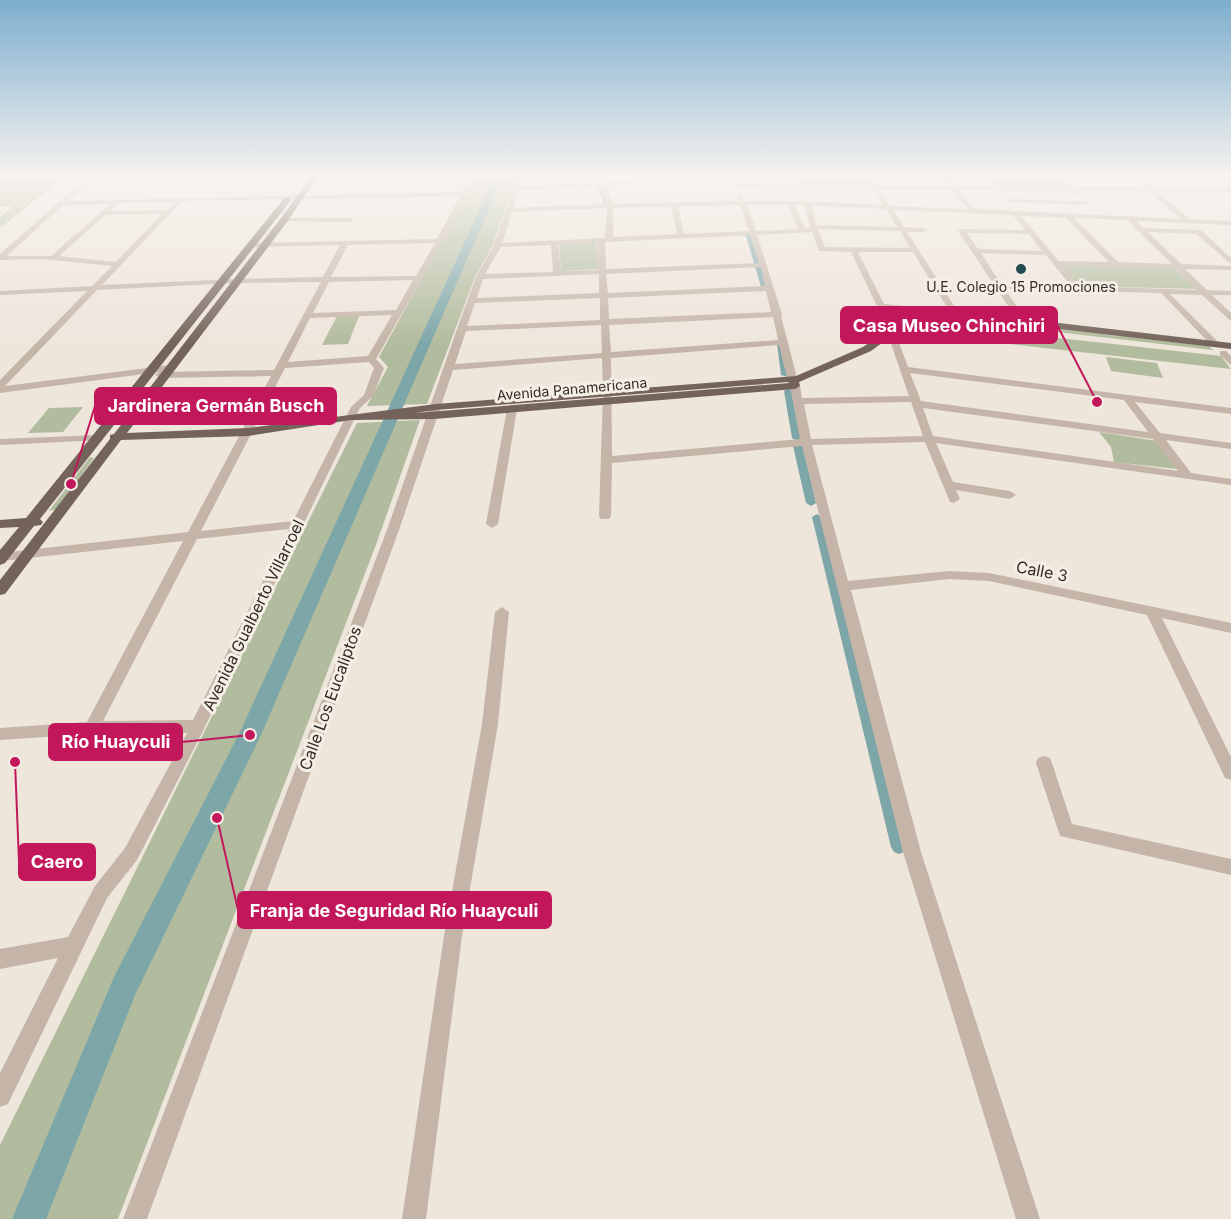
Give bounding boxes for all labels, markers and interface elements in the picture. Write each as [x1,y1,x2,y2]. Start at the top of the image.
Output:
marker: U.E. Colegio 15 Promociones [1014,262,1028,276]
place label: U.E. Colegio 15 Promociones [926,278,1116,295]
callout: Casa Museo Chinchiri [841,307,1057,343]
text: Casa Museo Chinchiri [853,315,1045,336]
street label: Avenida Panamericana [496,373,648,404]
callout: Jardinera Germán Busch [95,388,336,424]
text: Jardinera Germán Busch [108,395,324,416]
street label: Avenida Gualberto Villarroel [198,516,308,714]
street label: Calle 3 [1015,556,1069,586]
street label: Calle Los Eucaliptos [295,623,365,773]
callout: Río Huayculi [49,724,182,760]
text: Río Huayculi [62,731,170,752]
callout: Caero [19,844,95,880]
text: Caero [31,851,83,872]
callout: Franja de Seguridad Río Huayculi [238,892,551,928]
text: Franja de Seguridad Río Huayculi [250,900,538,921]

